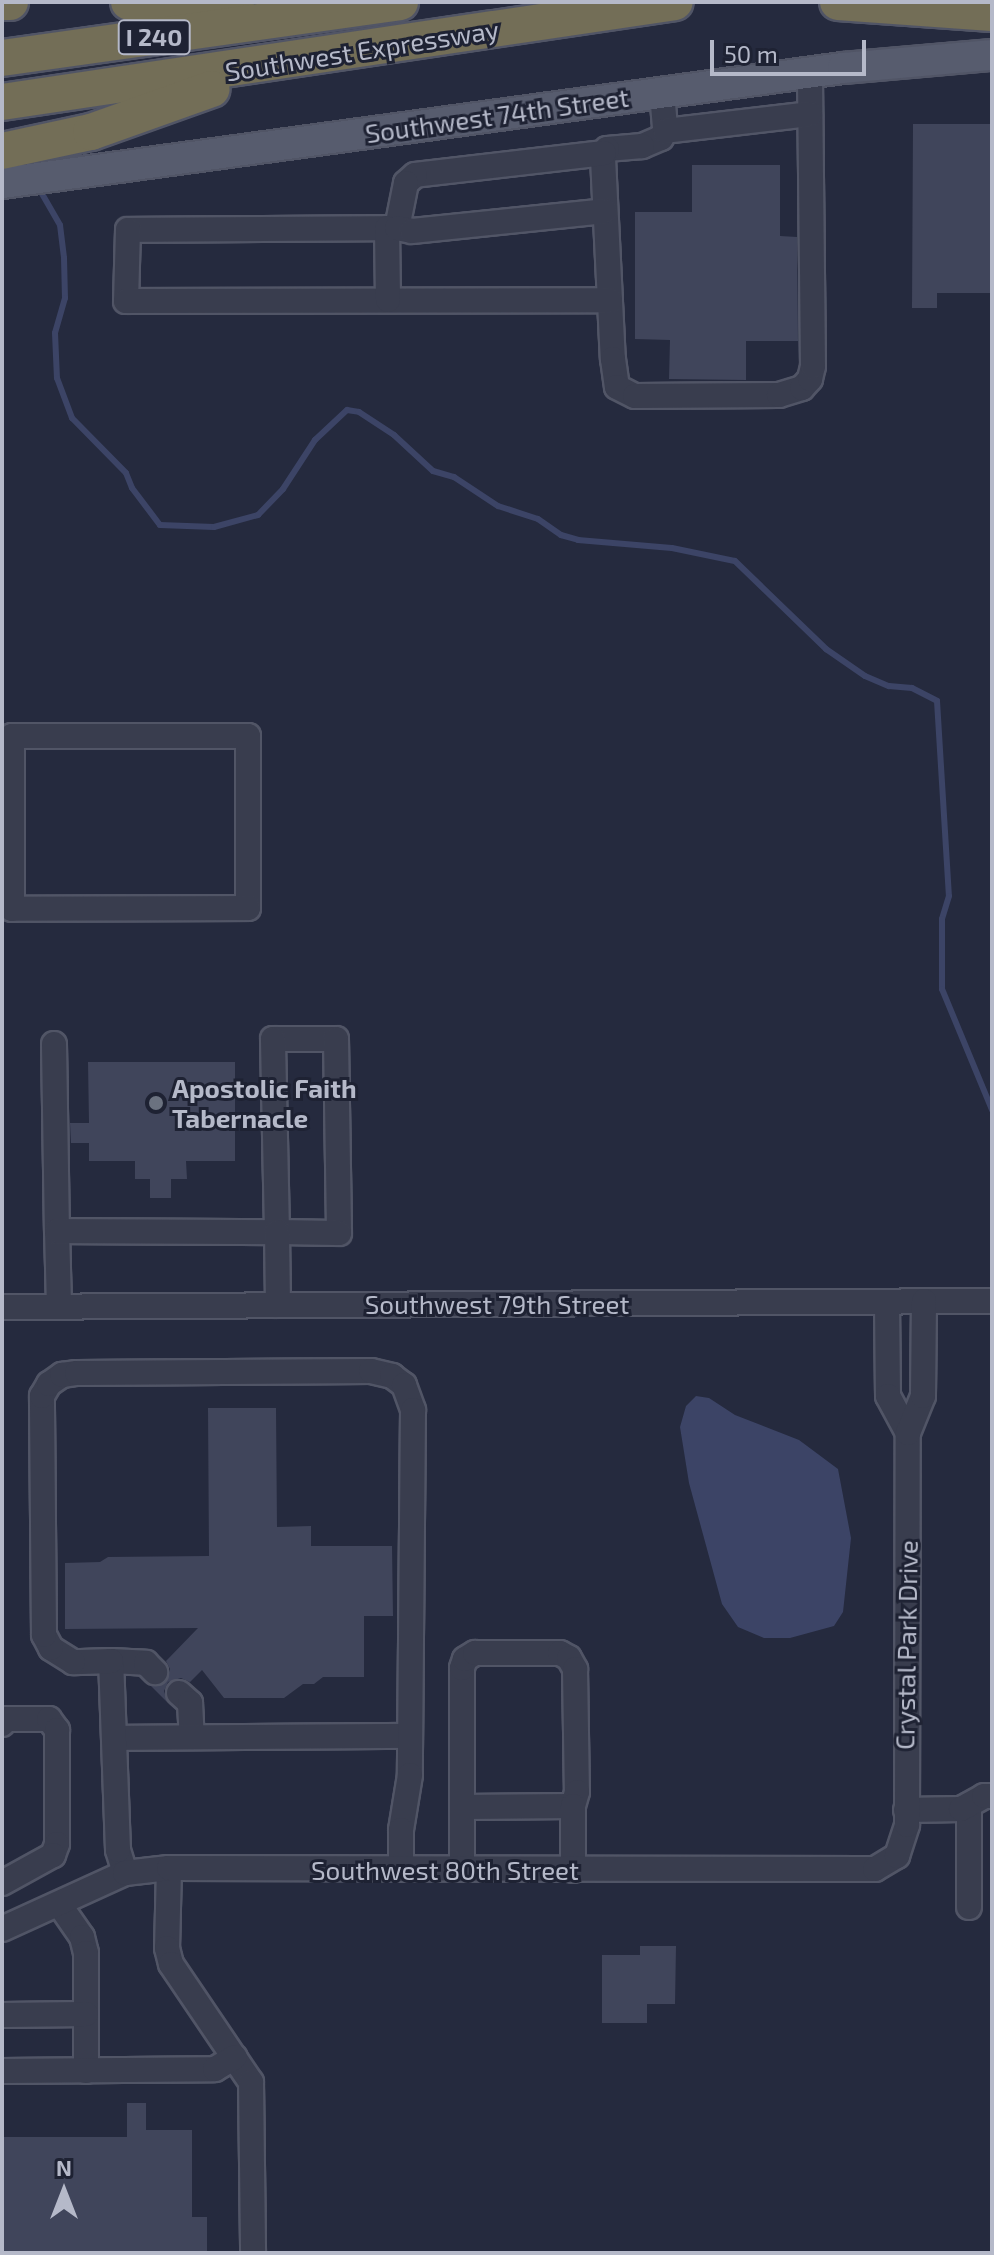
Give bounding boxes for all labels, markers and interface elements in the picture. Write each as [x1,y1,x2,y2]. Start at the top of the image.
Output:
street label: Southwest Expressway [223,13,501,87]
road number: I 240 [116,17,192,57]
scale bar [714,24,870,74]
text: 50 m [724,39,778,68]
street label: Southwest 74th Street [363,81,631,149]
place label: Apostolic Faith Tabernacle [172,1072,357,1134]
marker: Apostolic Faith Tabernacle [147,1094,165,1112]
street label: Southwest 79th Street [365,1288,629,1320]
street label: Crystal Park Drive [889,1539,923,1751]
street label: Southwest 80th Street [311,1854,579,1886]
north arrow [24,2151,104,2231]
text: N [56,2154,72,2180]

